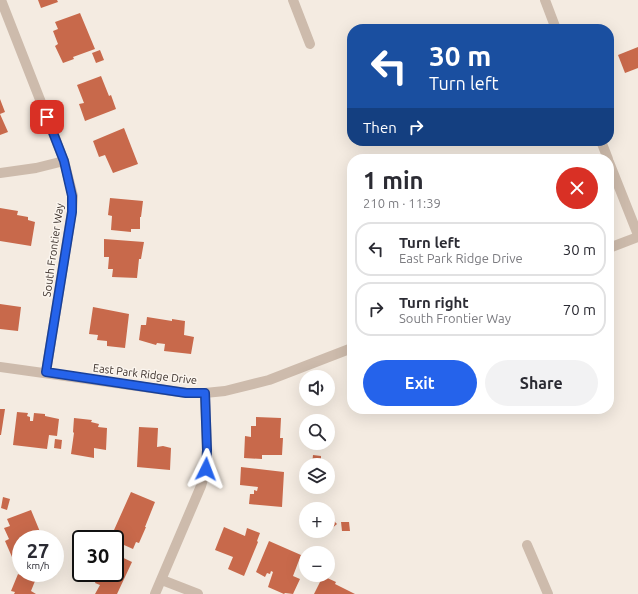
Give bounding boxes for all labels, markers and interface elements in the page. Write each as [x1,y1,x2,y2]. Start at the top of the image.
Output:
icon: left [363,40,415,92]
text: 30 m [429,40,491,71]
text: Turn left [429,73,499,93]
pin [30,100,64,134]
icon: arrive [36,106,58,128]
icon: right [405,116,427,138]
text: Then [363,119,397,136]
text: 1 min [363,167,424,194]
button: close [556,167,598,209]
text: 210 m · 11:39 [363,196,441,210]
street label: South Frontier Way [40,202,66,298]
text: Turn left [399,234,460,251]
icon: left [365,238,387,260]
text: 30 m [563,241,596,258]
text: East Park Ridge Drive [399,251,523,265]
text: Turn right [399,294,469,311]
icon: right [365,298,387,320]
text: 70 m [563,301,596,318]
text: South Frontier Way [399,311,511,325]
button: Exit [363,360,477,406]
button: Share [485,360,598,406]
street label: East Park Ridge Drive [92,362,198,386]
map controls [299,370,335,582]
button: sound [299,370,335,406]
button: search [299,414,335,450]
position arrow [185,448,227,490]
button: layers [299,458,335,494]
button: + [299,502,335,538]
speed limit sign: 30 [72,530,124,582]
text: 27 [27,539,49,562]
button: − [299,546,335,582]
text: km/h [26,560,50,571]

